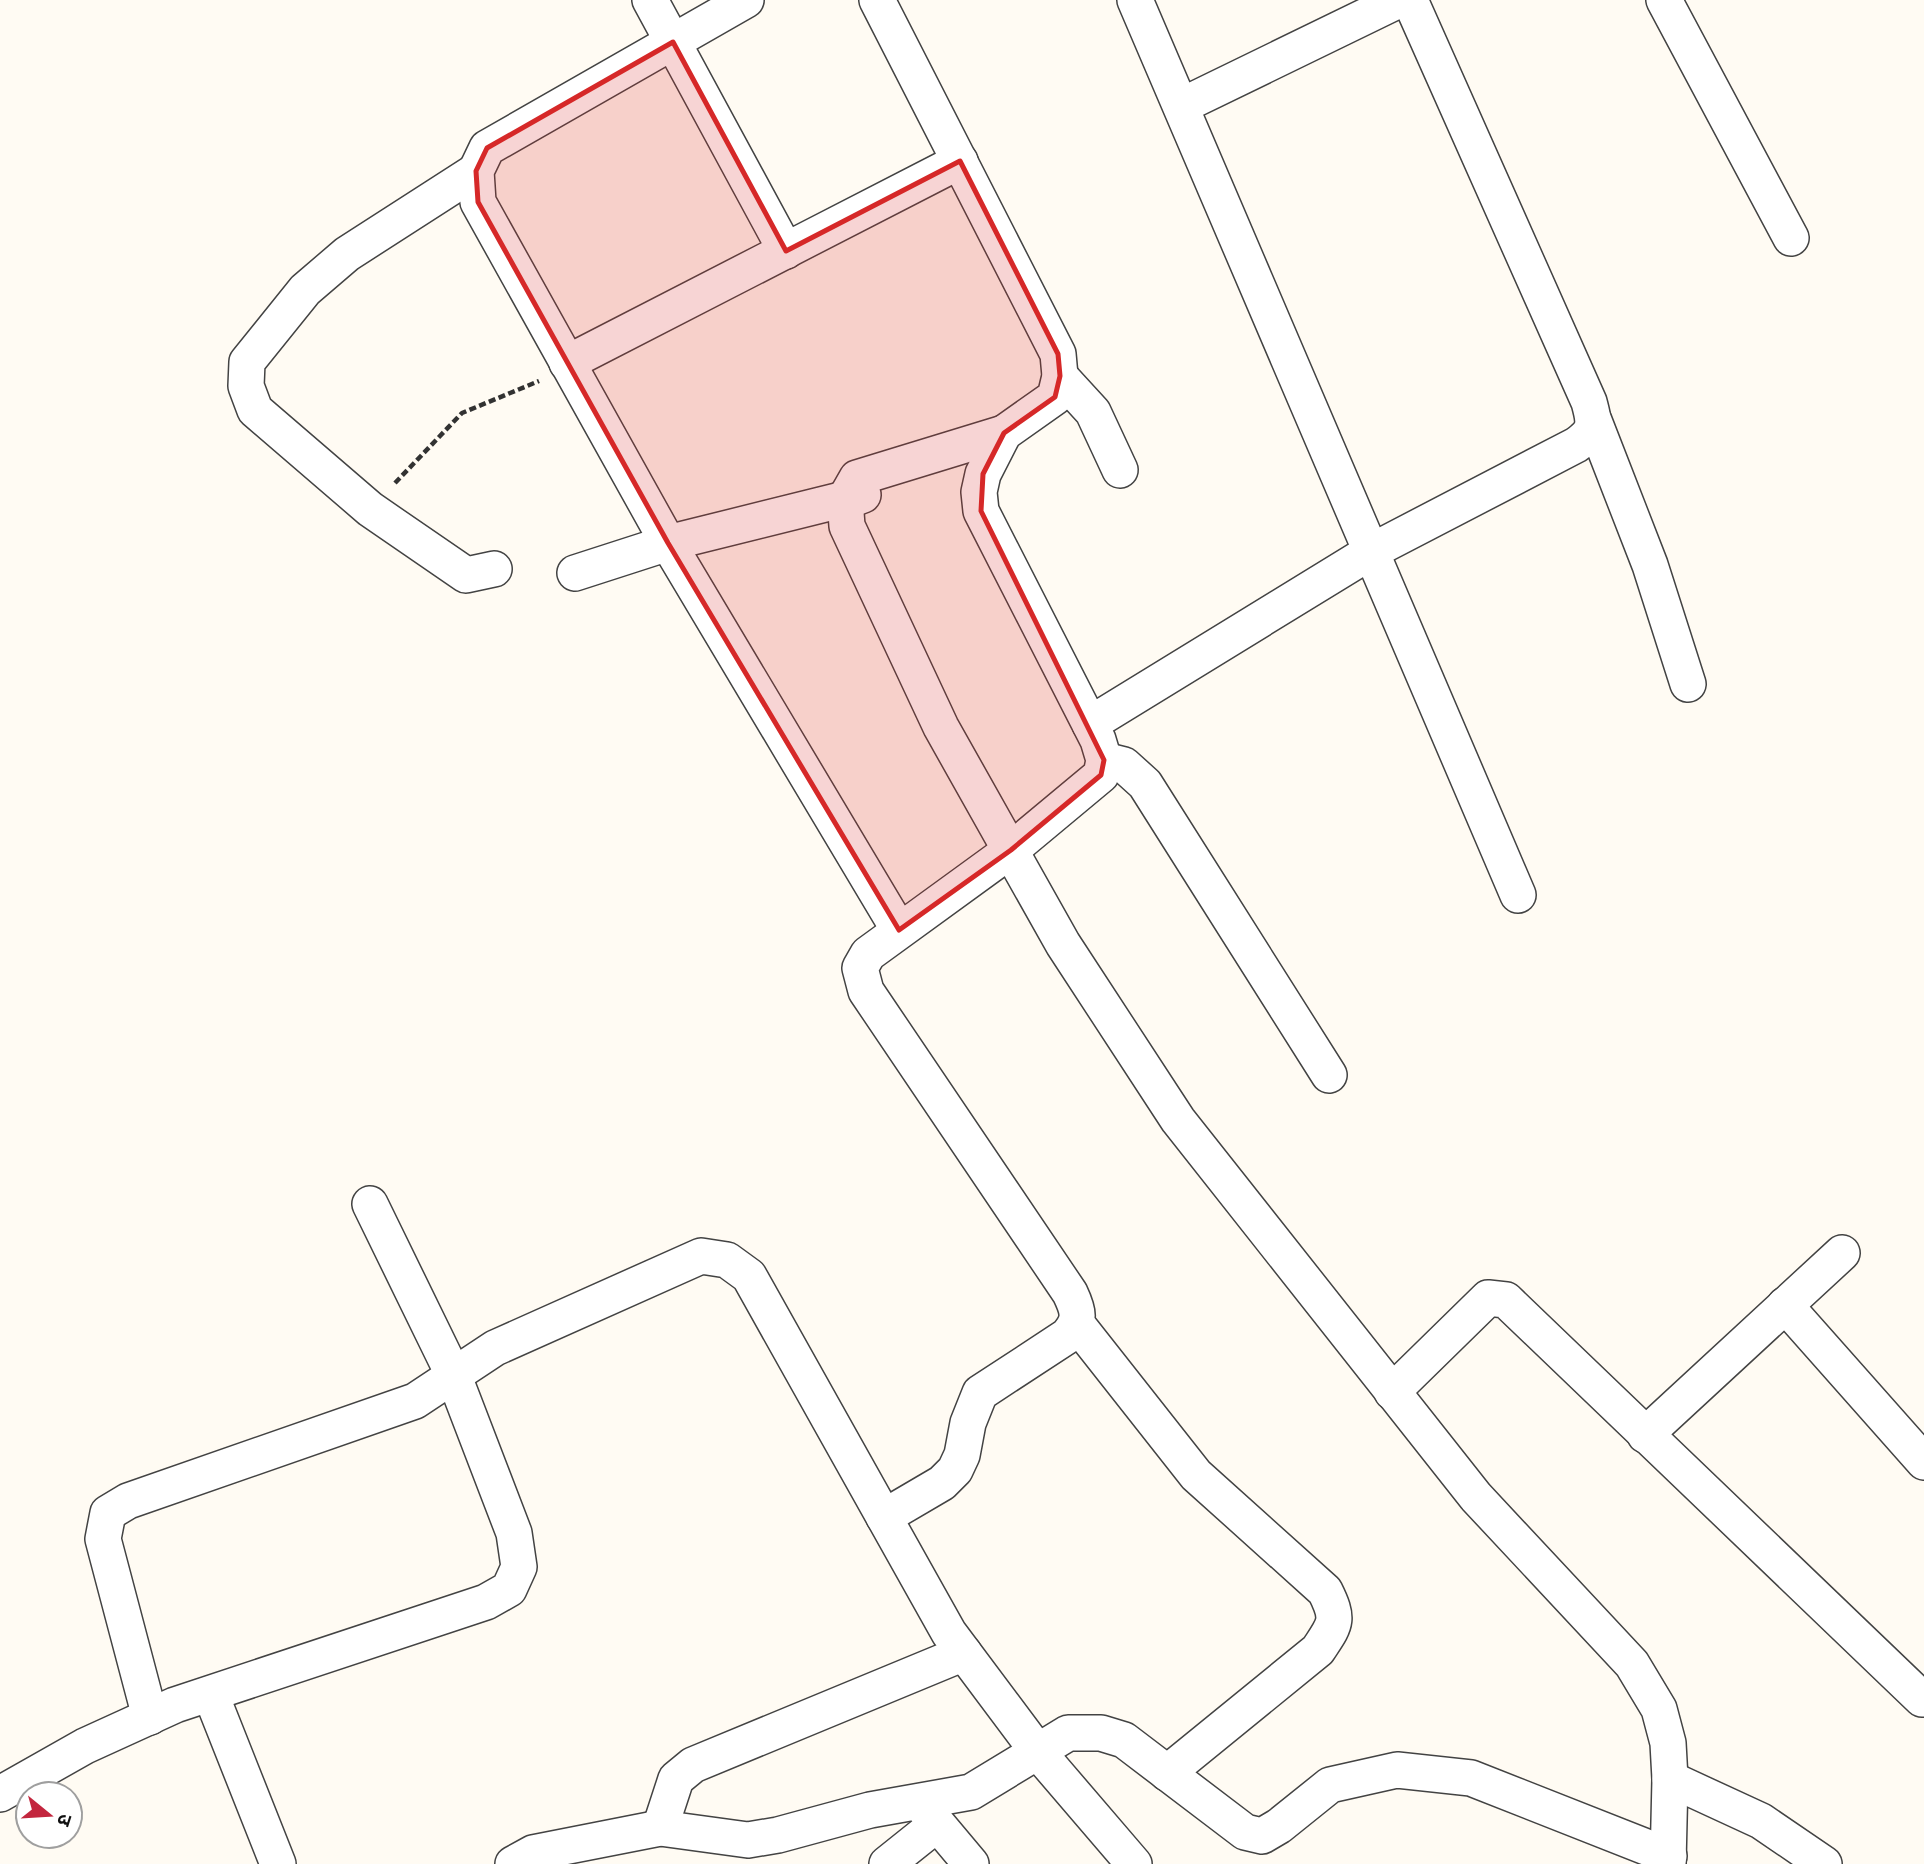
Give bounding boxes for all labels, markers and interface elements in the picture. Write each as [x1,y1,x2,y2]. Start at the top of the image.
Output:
north arrow [14,1780,84,1850]
text: उ [52,1811,77,1830]

